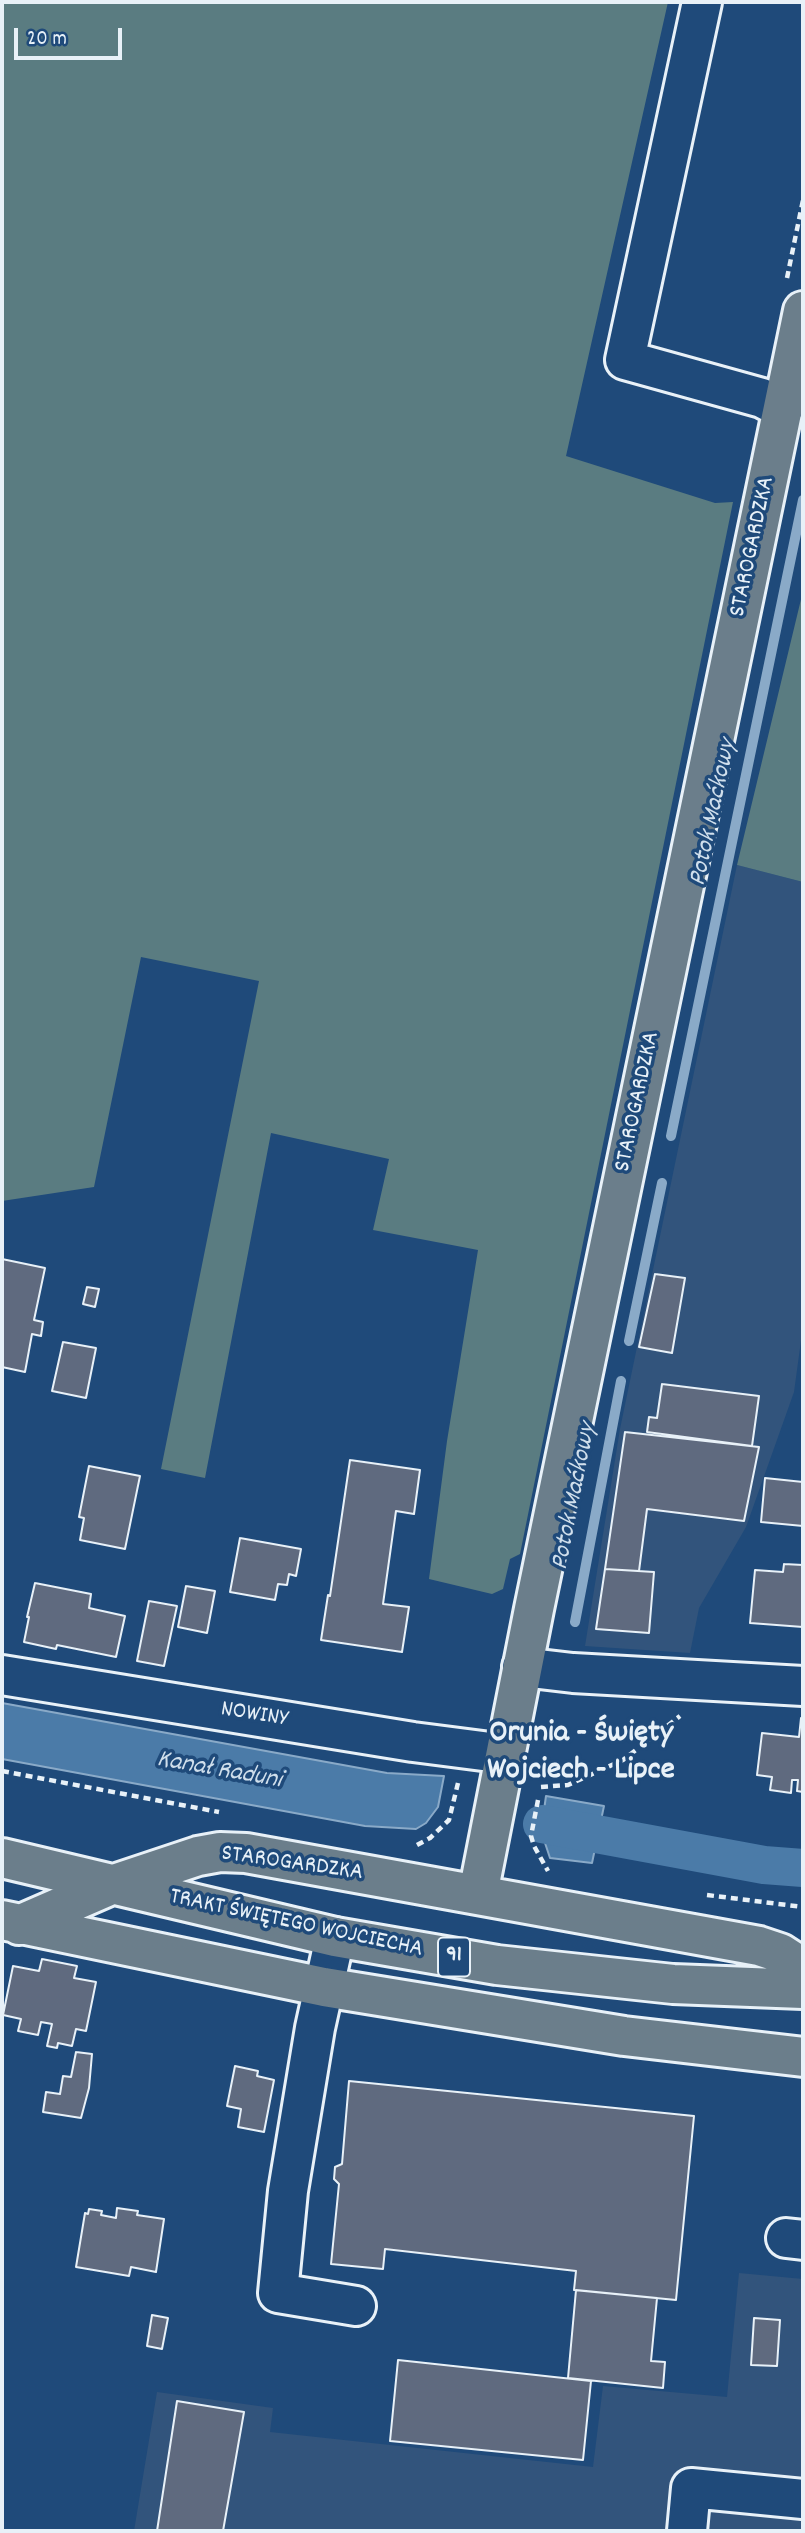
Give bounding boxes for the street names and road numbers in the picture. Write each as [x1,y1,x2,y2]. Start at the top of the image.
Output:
street label: STAROGARDZKA [725,474,783,620]
street label: STAROGARDZKA [610,1029,668,1175]
street label: NOWINY [218,1696,290,1736]
street label: STAROGARDZKA [219,1841,365,1889]
street label: TRAKT ŚWIĘTEGO WOJCIECHA [167,1884,425,1966]
road number: 91 [438,1938,470,1976]

